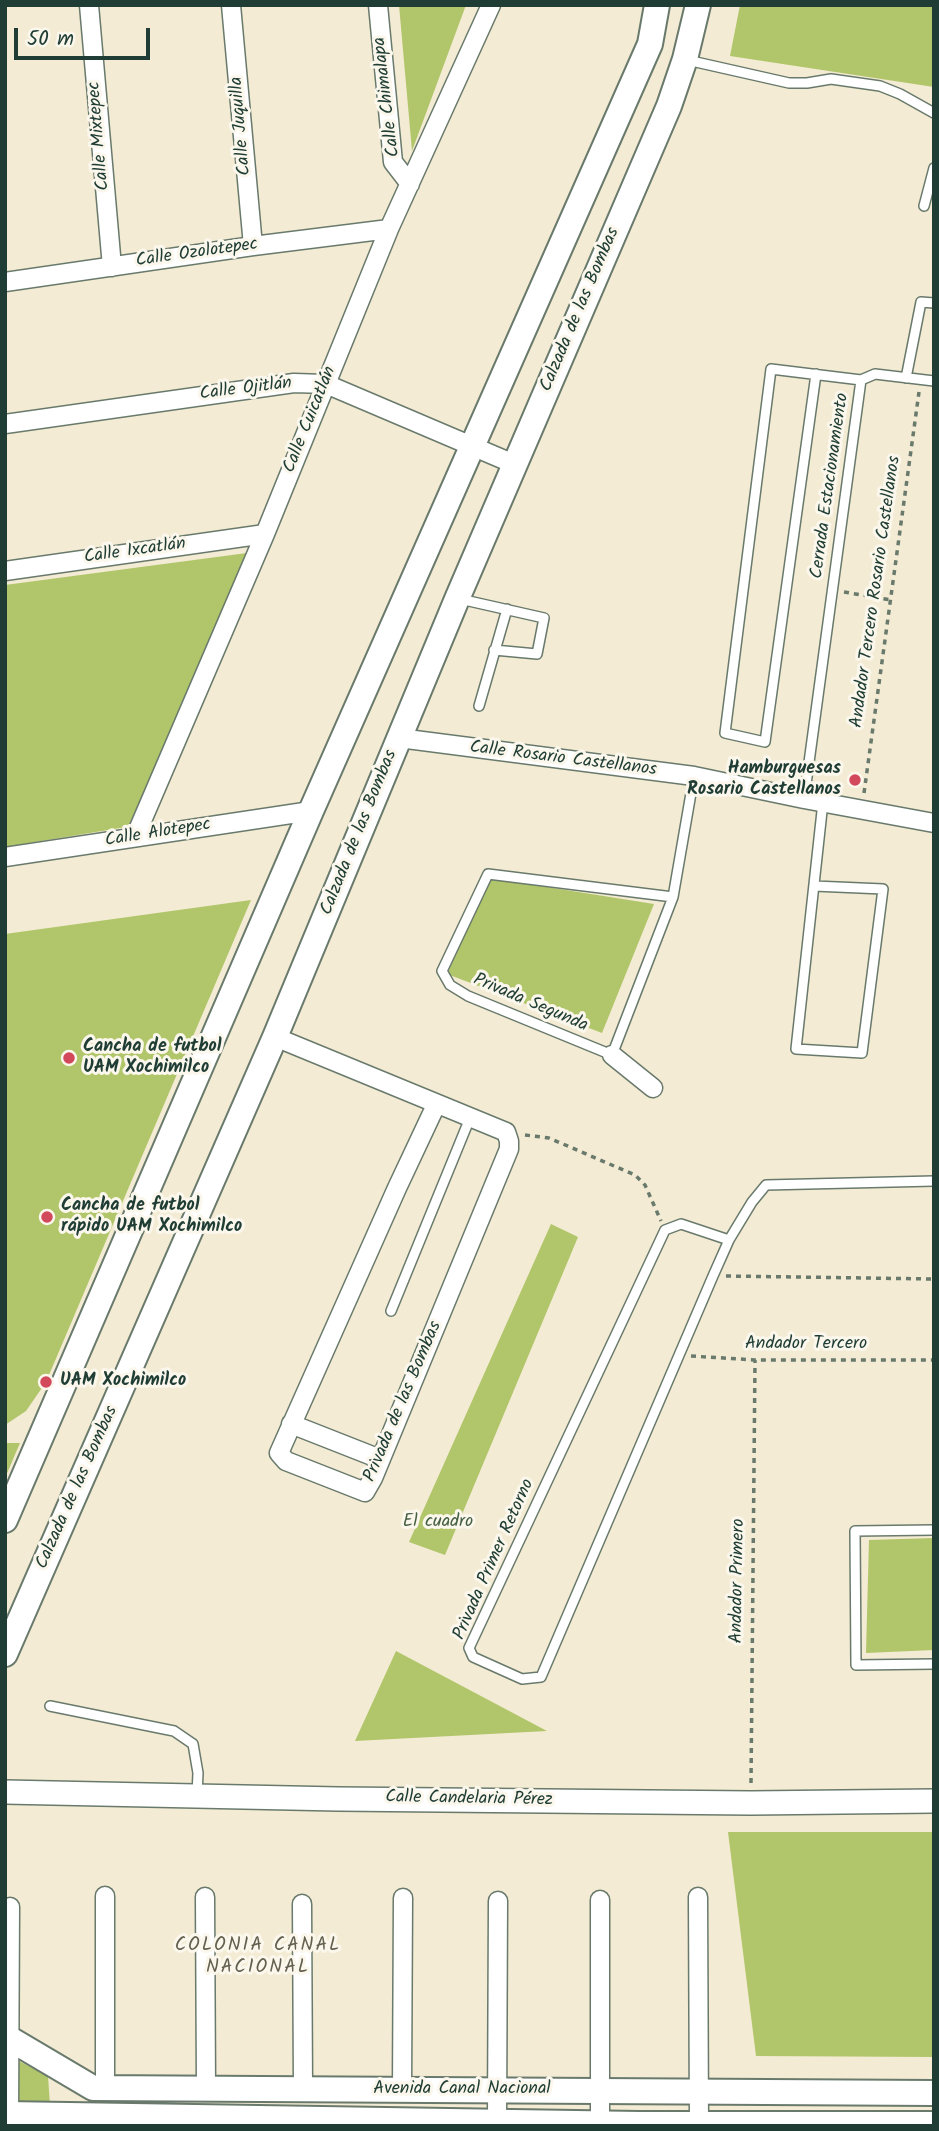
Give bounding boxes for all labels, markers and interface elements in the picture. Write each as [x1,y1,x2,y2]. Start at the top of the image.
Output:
scale bar [18,14,154,58]
text: 50 m [27,23,74,56]
street label: Calle Chimalapa [370,36,406,158]
street label: Calle Juquilla [227,76,257,176]
street label: Calle Mixtepec [84,81,116,191]
street label: Calzada de las Bombas [537,225,625,395]
street label: Calle Ozolotepec [135,235,259,273]
street label: Calle Cuicatlán [280,364,342,476]
street label: Calle Ojitlán [199,374,293,406]
street label: Cerrada Estacionamiento [807,392,855,580]
street label: Andador Tercero Rosario Castellanos [847,455,907,729]
street label: Calle Ixcatlán [83,534,187,570]
street label: Calle Rosario Castellanos [468,738,658,782]
street label: Calzada de las Bombas [317,747,403,919]
place label: Hamburguesas Rosario Castellanos [687,759,841,802]
marker: Hamburguesas Rosario Castellanos [847,772,863,788]
street label: Calle Alotepec [104,815,212,853]
street label: Privada Segunda [469,970,591,1038]
place label: Cancha de futbol UAM Xochimilco [83,1037,222,1080]
marker: Cancha de futbol UAM Xochimilco [61,1050,77,1066]
place label: Cancha de futbol rápido UAM Xochimilco [61,1196,242,1238]
marker: Cancha de futbol rápido UAM Xochimilco [39,1209,55,1225]
street label: Privada de las Bombas [360,1319,448,1485]
street label: Andador Tercero [745,1334,867,1356]
place label: UAM Xochimilco [60,1371,186,1393]
marker: UAM Xochimilco [38,1374,54,1390]
street label: Calzada de las Bombas [32,1403,124,1573]
street label: Privada Primer Retorno [450,1476,540,1644]
park label: El cuadro [403,1512,473,1534]
street label: Andador Primero [727,1518,751,1644]
street label: Calle Candelaria Pérez [385,1788,553,1812]
district label: COLONIA CANAL NACIONAL [176,1936,340,1980]
street label: Avenida Canal Nacional [373,2079,551,2101]

